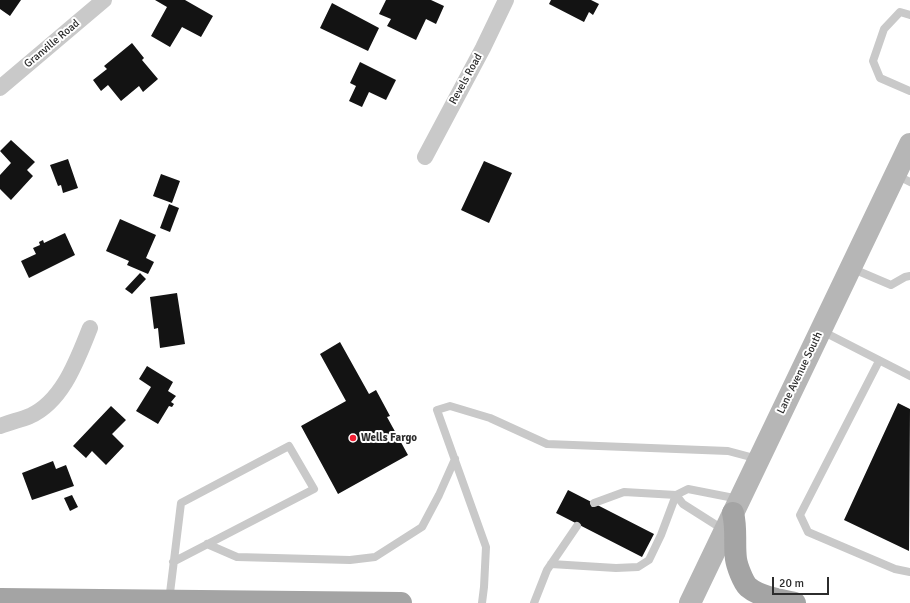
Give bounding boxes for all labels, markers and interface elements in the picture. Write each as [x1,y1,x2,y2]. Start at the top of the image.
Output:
street label: Granville Road [22,17,82,71]
street label: Revels Road [447,51,485,107]
street label: Lane Avenue South [774,330,826,416]
place label: Wells Fargo [361,431,417,445]
marker: Wells Fargo [348,433,358,443]
scale bar [774,569,831,595]
text: 20 m [779,576,804,591]

